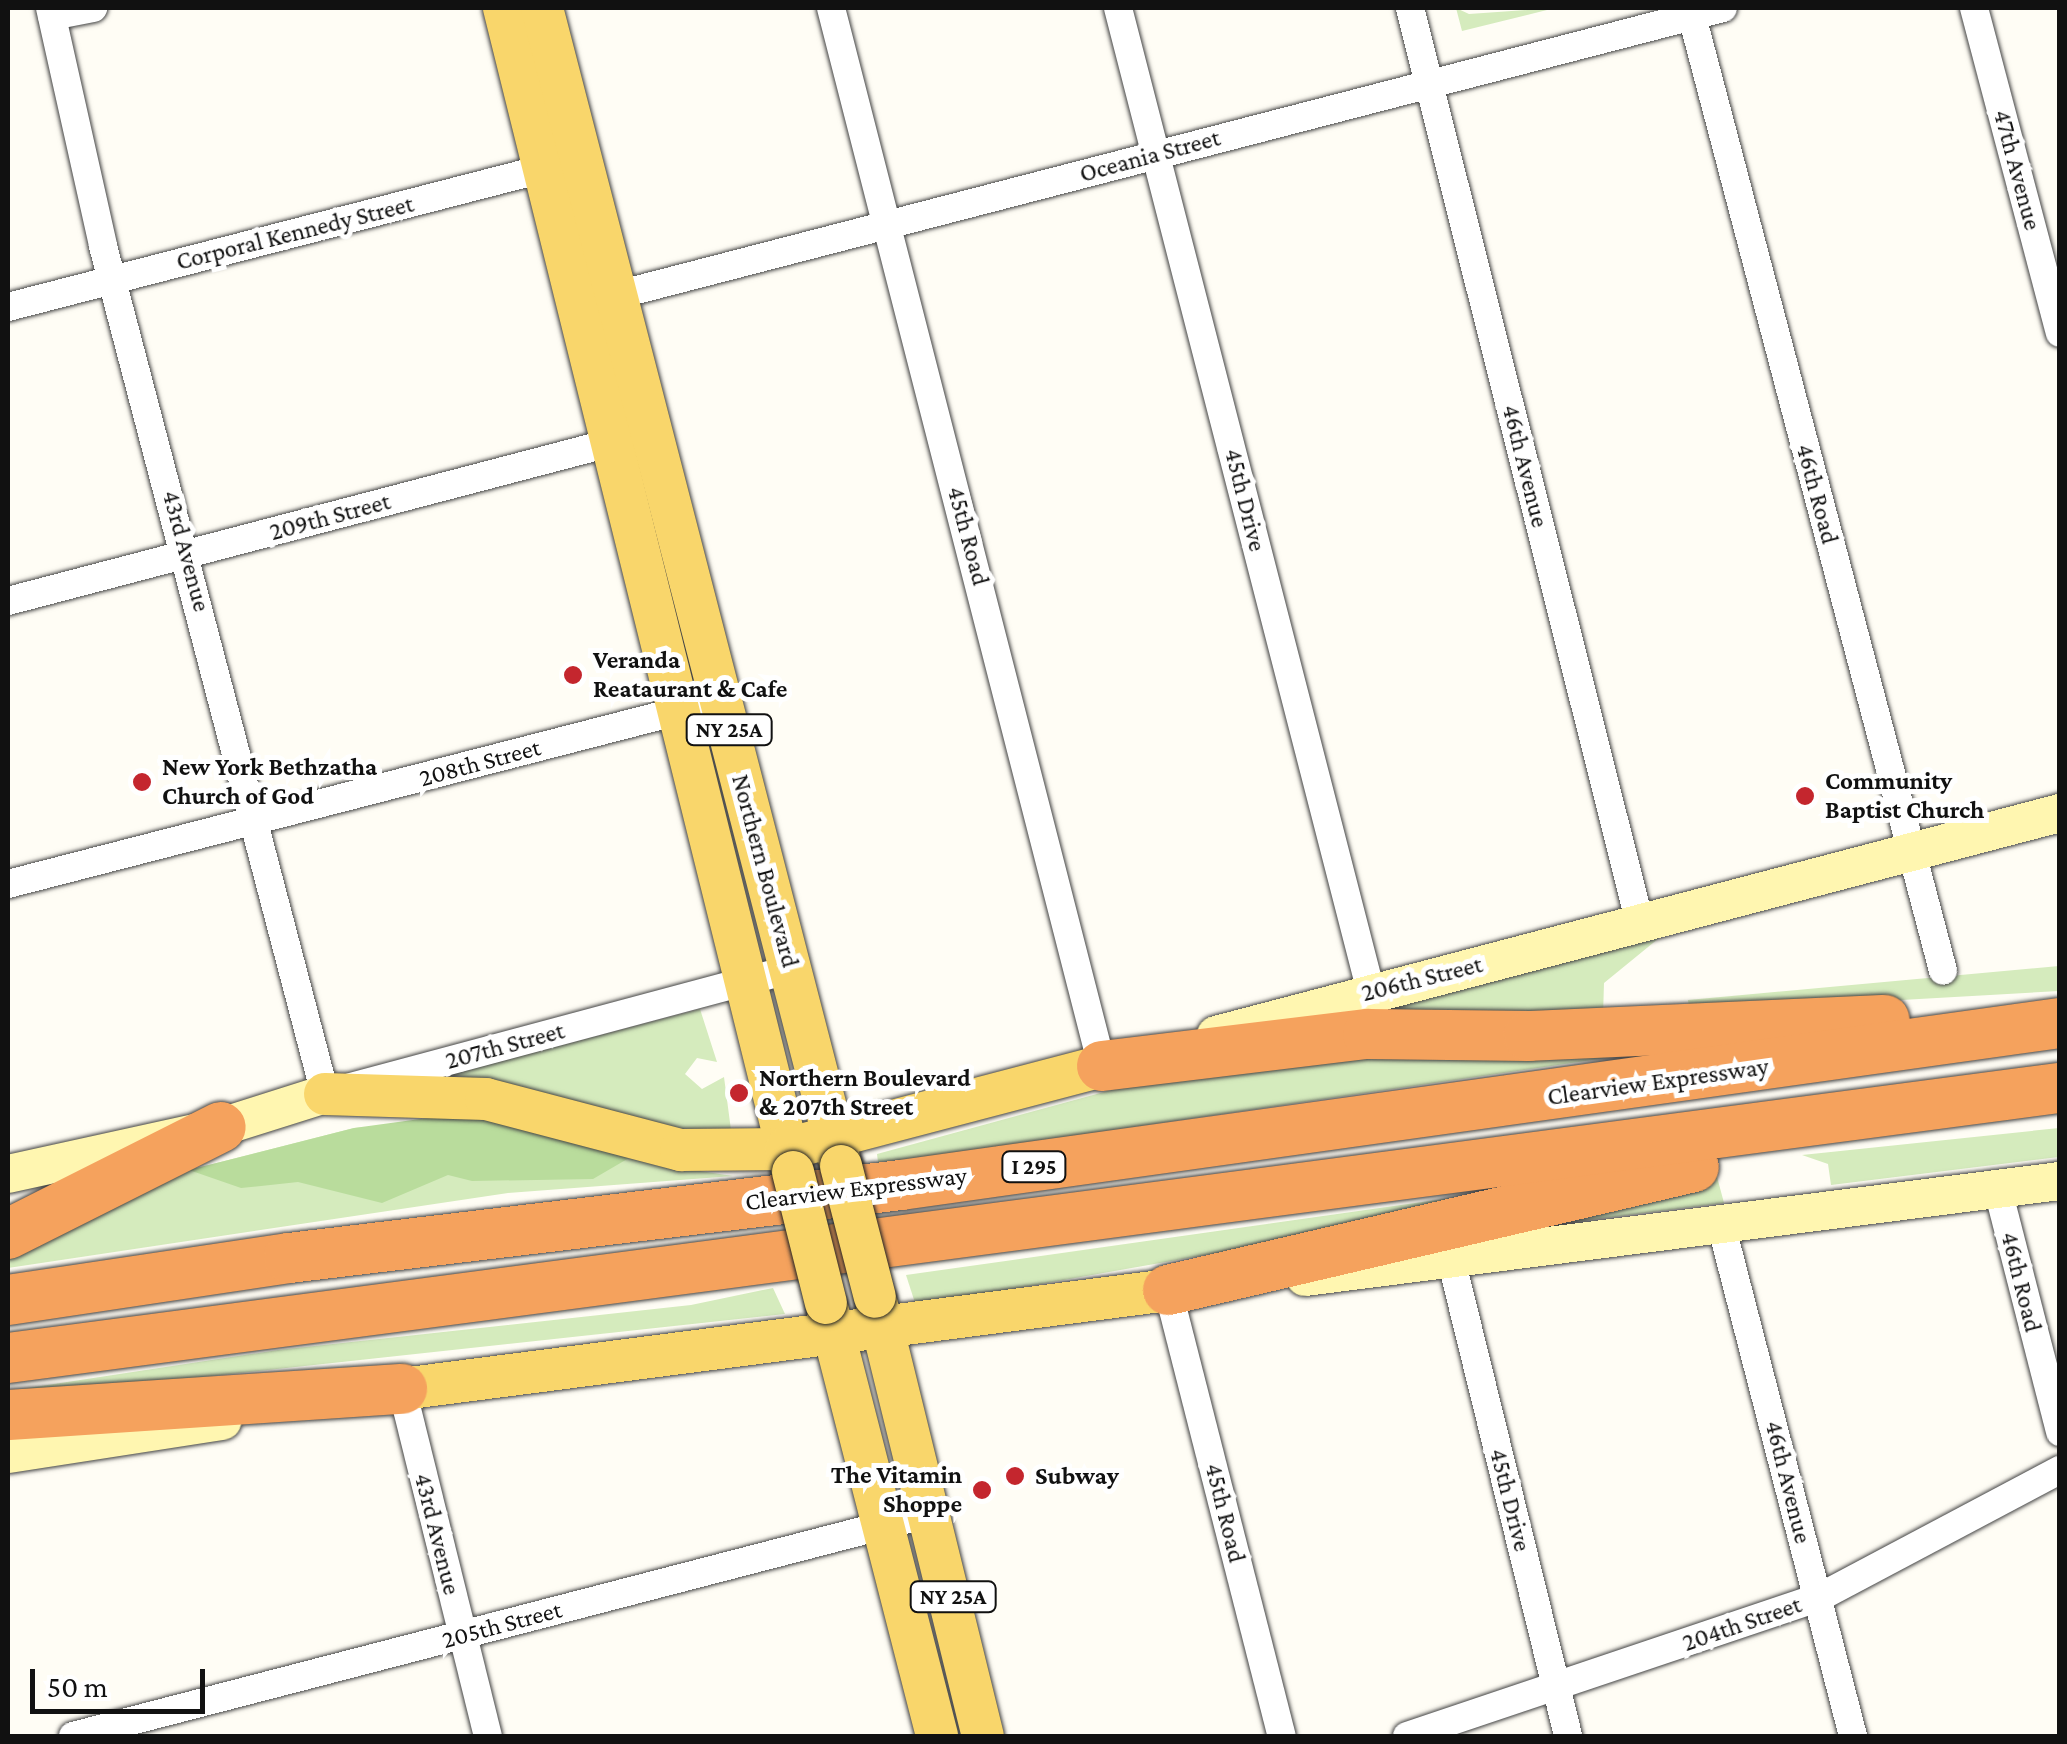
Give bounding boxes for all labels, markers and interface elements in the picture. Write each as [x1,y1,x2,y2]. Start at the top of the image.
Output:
street label: 47th Avenue [1987,106,2047,234]
street label: Oceania Street [1076,123,1224,189]
street label: Corporal Kennedy Street [173,189,417,277]
street label: 46th Avenue [1495,402,1555,530]
street label: 46th Road [1789,441,1845,547]
street label: 45th Drive [1218,445,1272,555]
street label: 45th Road [940,483,996,589]
street label: 43rd Avenue [155,487,217,615]
street label: 209th Street [266,487,394,547]
place label: Veranda Reataurant & Cafe [593,646,787,705]
marker: Veranda Reataurant & Cafe [562,664,584,686]
road number: NY 25A [684,713,774,747]
street label: 208th Street [416,732,544,794]
place label: New York Bethzatha Church of God [162,753,377,812]
place label: Community Baptist Church [1825,767,1984,826]
marker: New York Bethzatha Church of God [131,771,153,793]
street label: Northern Boulevard [725,771,805,971]
marker: Community Baptist Church [1794,785,1816,807]
street label: 206th Street [1358,949,1486,1009]
street label: 207th Street [442,1016,568,1076]
street label: Clearview Expressway [1546,1052,1770,1112]
place label: Northern Boulevard & 207th Street [759,1064,971,1123]
marker: Northern Boulevard & 207th Street [728,1082,750,1104]
road number: I 295 [999,1150,1069,1184]
street label: Clearview Expressway [744,1161,968,1217]
street label: 46th Road [1994,1229,2048,1335]
street label: 46th Avenue [1758,1418,1818,1546]
street label: 45th Drive [1483,1445,1537,1555]
street label: 45th Road [1198,1460,1252,1566]
place label: The Vitamin Shoppe [831,1461,962,1520]
place label: Subway [1035,1461,1119,1491]
marker: Subway [1004,1465,1026,1487]
street label: 43rd Avenue [407,1470,467,1598]
marker: The Vitamin Shoppe [971,1479,993,1501]
road number: NY 25A [908,1580,998,1614]
street label: 204th Street [1679,1590,1805,1658]
street label: 205th Street [439,1595,565,1655]
scale bar [35,1649,210,1711]
text: 50 m [47,1670,108,1703]

